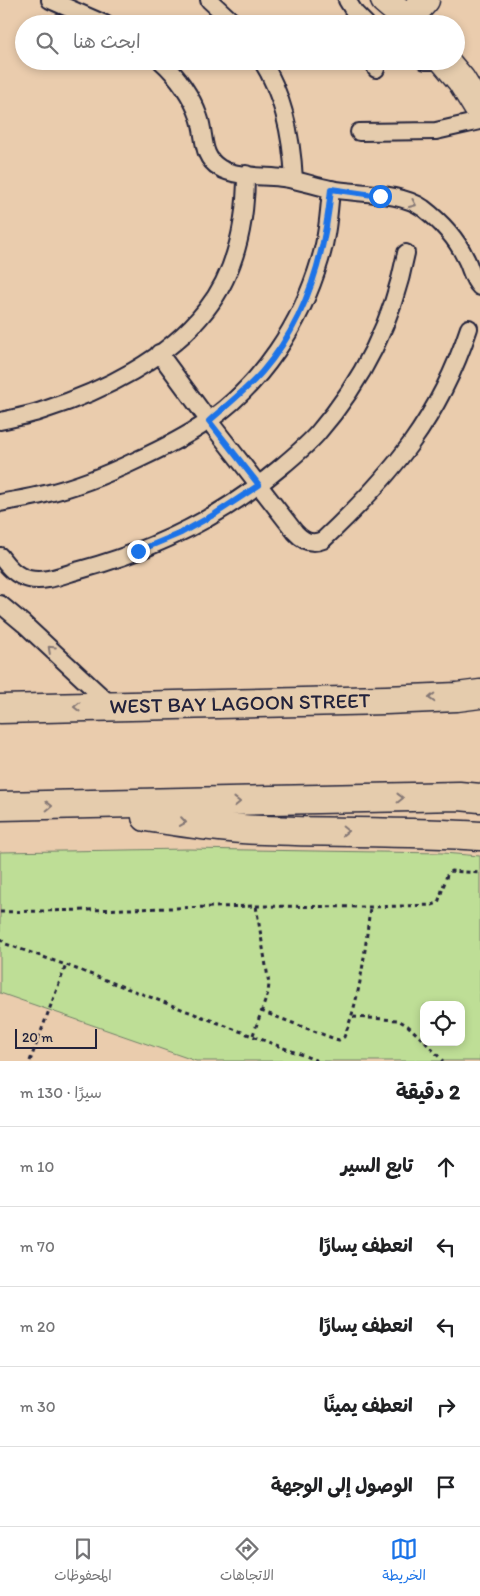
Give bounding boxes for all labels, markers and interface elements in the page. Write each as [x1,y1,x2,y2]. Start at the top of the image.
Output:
search box [15,15,465,70]
icon: search [33,29,61,57]
text: ابحث هنا [73,30,141,53]
route start [369,185,392,208]
one-way arrow [408,197,417,208]
route end [127,540,150,563]
one-way arrow [48,646,57,655]
street label: WEST BAY LAGOON STREET [109,687,371,718]
one-way arrow [427,693,435,703]
one-way arrow [72,702,80,713]
one-way arrow [396,793,404,803]
one-way arrow [234,797,242,807]
one-way arrow [45,801,53,811]
one-way arrow [179,816,187,827]
one-way arrow [341,826,349,837]
map controls [420,1001,465,1046]
button: locate [420,1001,465,1046]
scale bar [15,1026,98,1049]
text: 20 m [22,1029,53,1046]
text: 2 دقيقة [396,1079,460,1104]
text: سيرًا · 130 m [20,1083,102,1102]
icon: ahead [432,1153,460,1181]
text: تابع السير [341,1154,413,1177]
text: 10 m [20,1157,54,1176]
icon: left [432,1233,460,1261]
text: انعطف يسارًا [319,1234,413,1257]
text: 70 m [20,1237,55,1256]
icon: left [432,1313,460,1341]
text: انعطف يسارًا [319,1314,413,1337]
text: 20 m [20,1317,55,1336]
icon: right [432,1393,460,1421]
text: انعطف يمينًا [324,1394,413,1417]
text: 30 m [20,1397,56,1416]
icon: arrive [432,1473,460,1501]
text: الوصول إلى الوجهة [271,1474,413,1497]
tab: المحفوظات [54,1535,112,1588]
tab: الاتجاهات [220,1535,274,1588]
tab: الخريطة [382,1535,426,1588]

